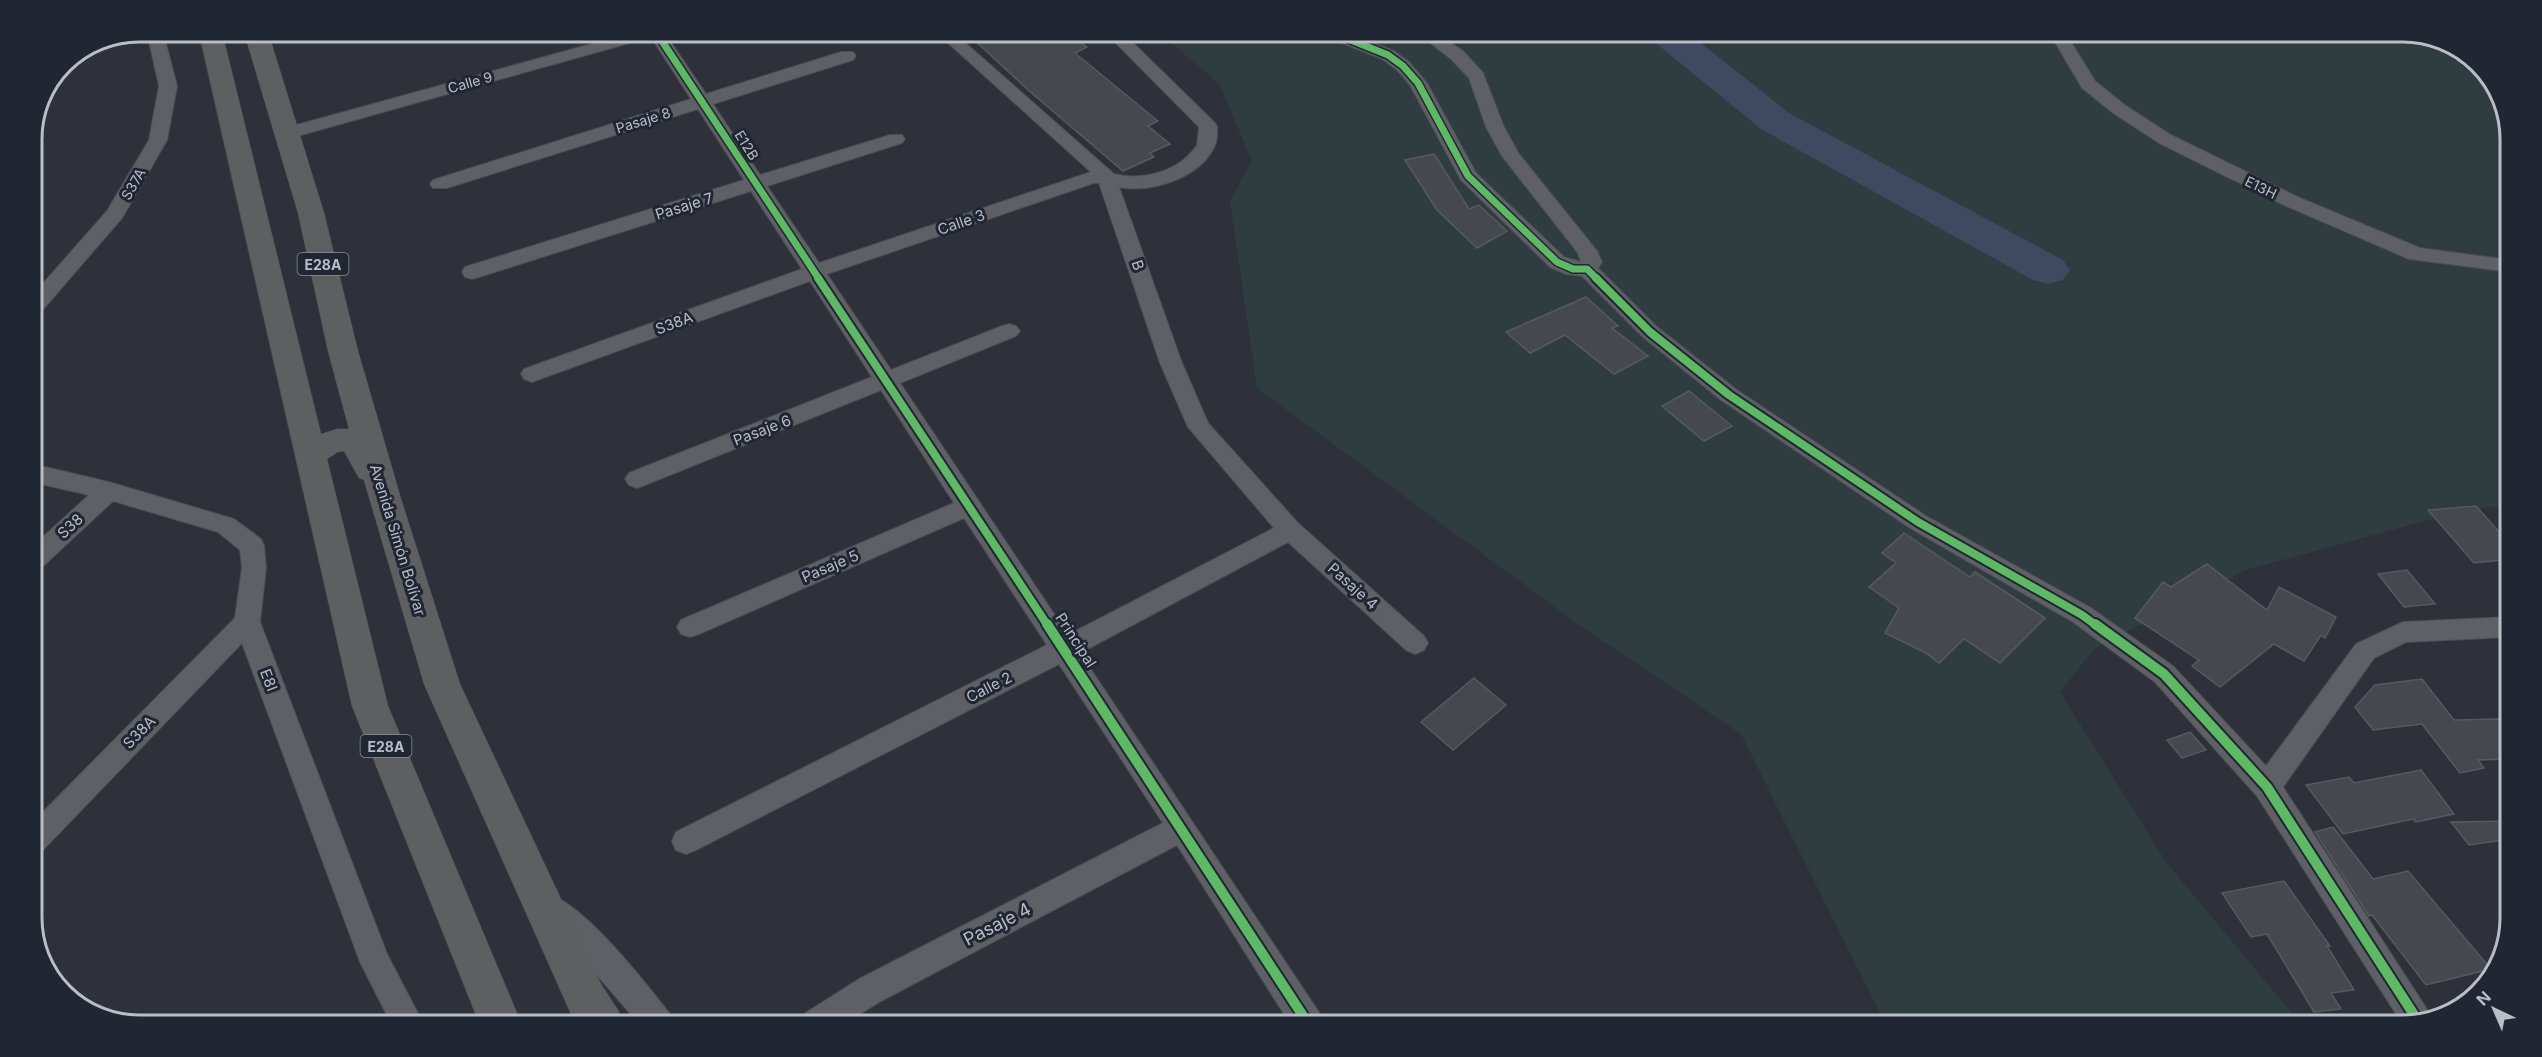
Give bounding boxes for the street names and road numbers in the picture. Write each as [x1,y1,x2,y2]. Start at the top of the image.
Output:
street label: Calle 9 [446,68,494,96]
street label: Pasaje 8 [614,104,672,136]
street label: E12B [731,127,763,163]
street label: S37A [117,165,149,203]
street label: E13H [2242,172,2280,202]
street label: Pasaje 7 [653,188,715,224]
street label: Calle 3 [935,205,987,239]
road number: E28A [298,253,348,275]
street label: B [1127,257,1149,273]
street label: S38A [653,307,695,339]
street label: Pasaje 6 [730,410,794,450]
street label: Avenida Simón Bolívar [366,462,430,618]
street label: S38 [53,510,87,542]
street label: Pasaje 5 [799,546,861,586]
street label: Pasaje 4 [1324,559,1382,613]
street label: Principal [1051,609,1101,671]
street label: E8I [256,666,282,694]
street label: Calle 2 [963,667,1015,707]
street label: S38A [119,712,159,752]
road number: E28A [360,735,412,757]
street label: Pasaje 4 [960,898,1034,950]

